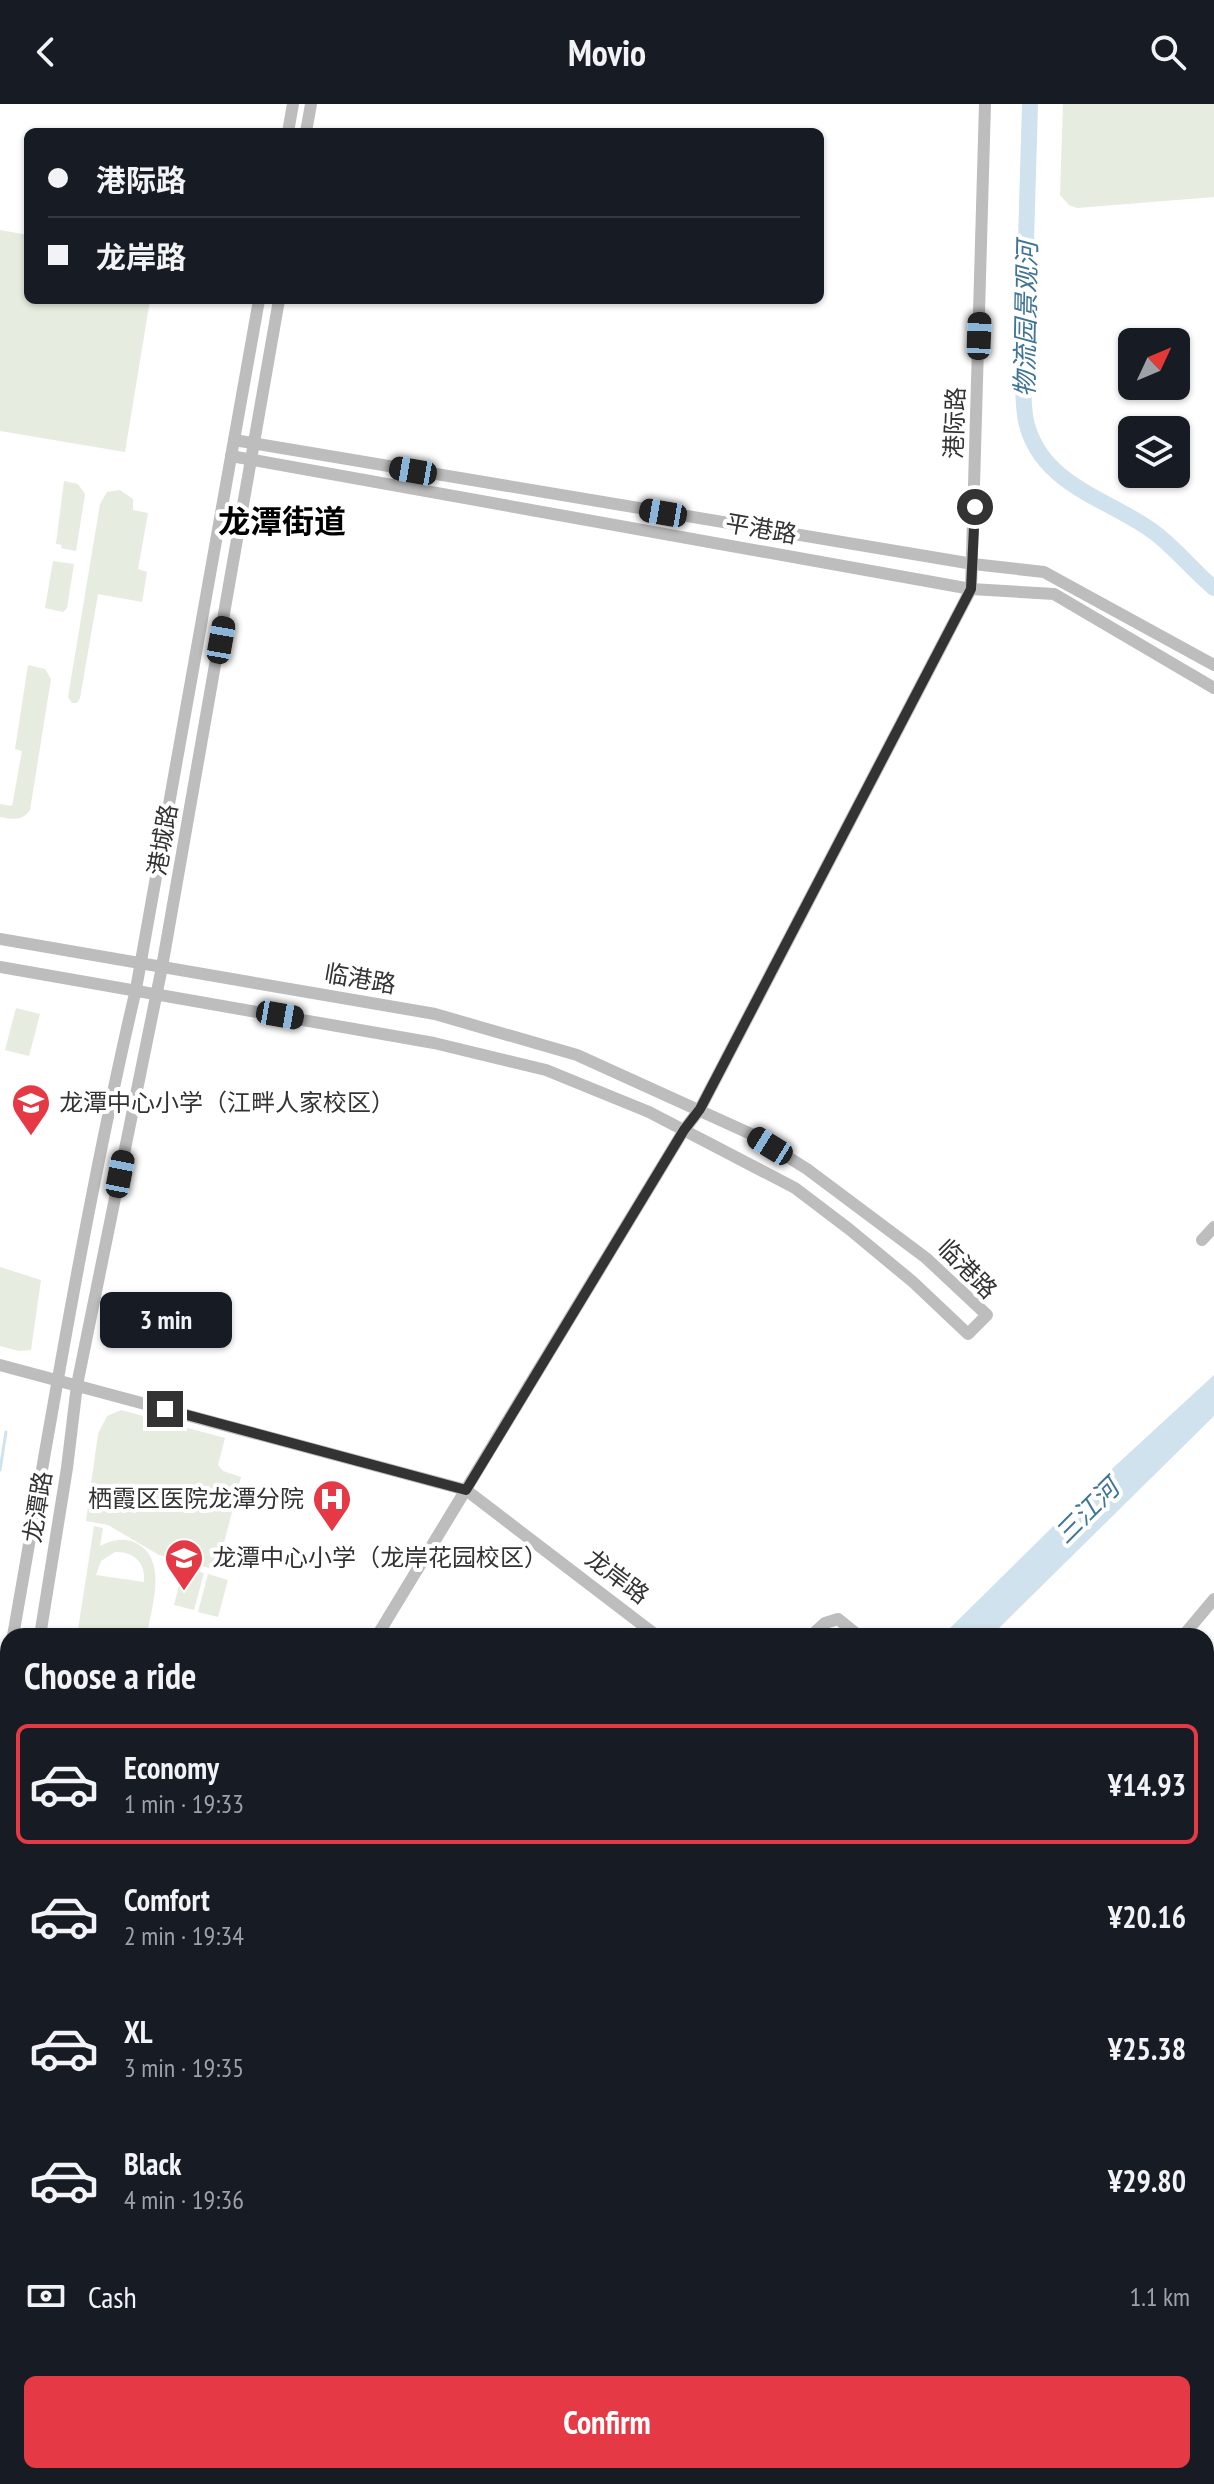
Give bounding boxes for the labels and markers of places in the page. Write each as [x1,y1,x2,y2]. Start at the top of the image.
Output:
school or university icon: 龙潭中心小学（江畔人家校区） [10,1082,52,1137]
place label: 龙潭中心小学（江畔人家校区） [59,1087,395,1118]
hospital icon: 栖霞区医院龙潭分院 [311,1478,353,1533]
place label: 栖霞区医院龙潭分院 [88,1483,304,1514]
school or university icon: 龙潭中心小学（龙岸花园校区） [163,1537,205,1592]
place label: 龙潭中心小学（龙岸花园校区） [212,1542,548,1573]

